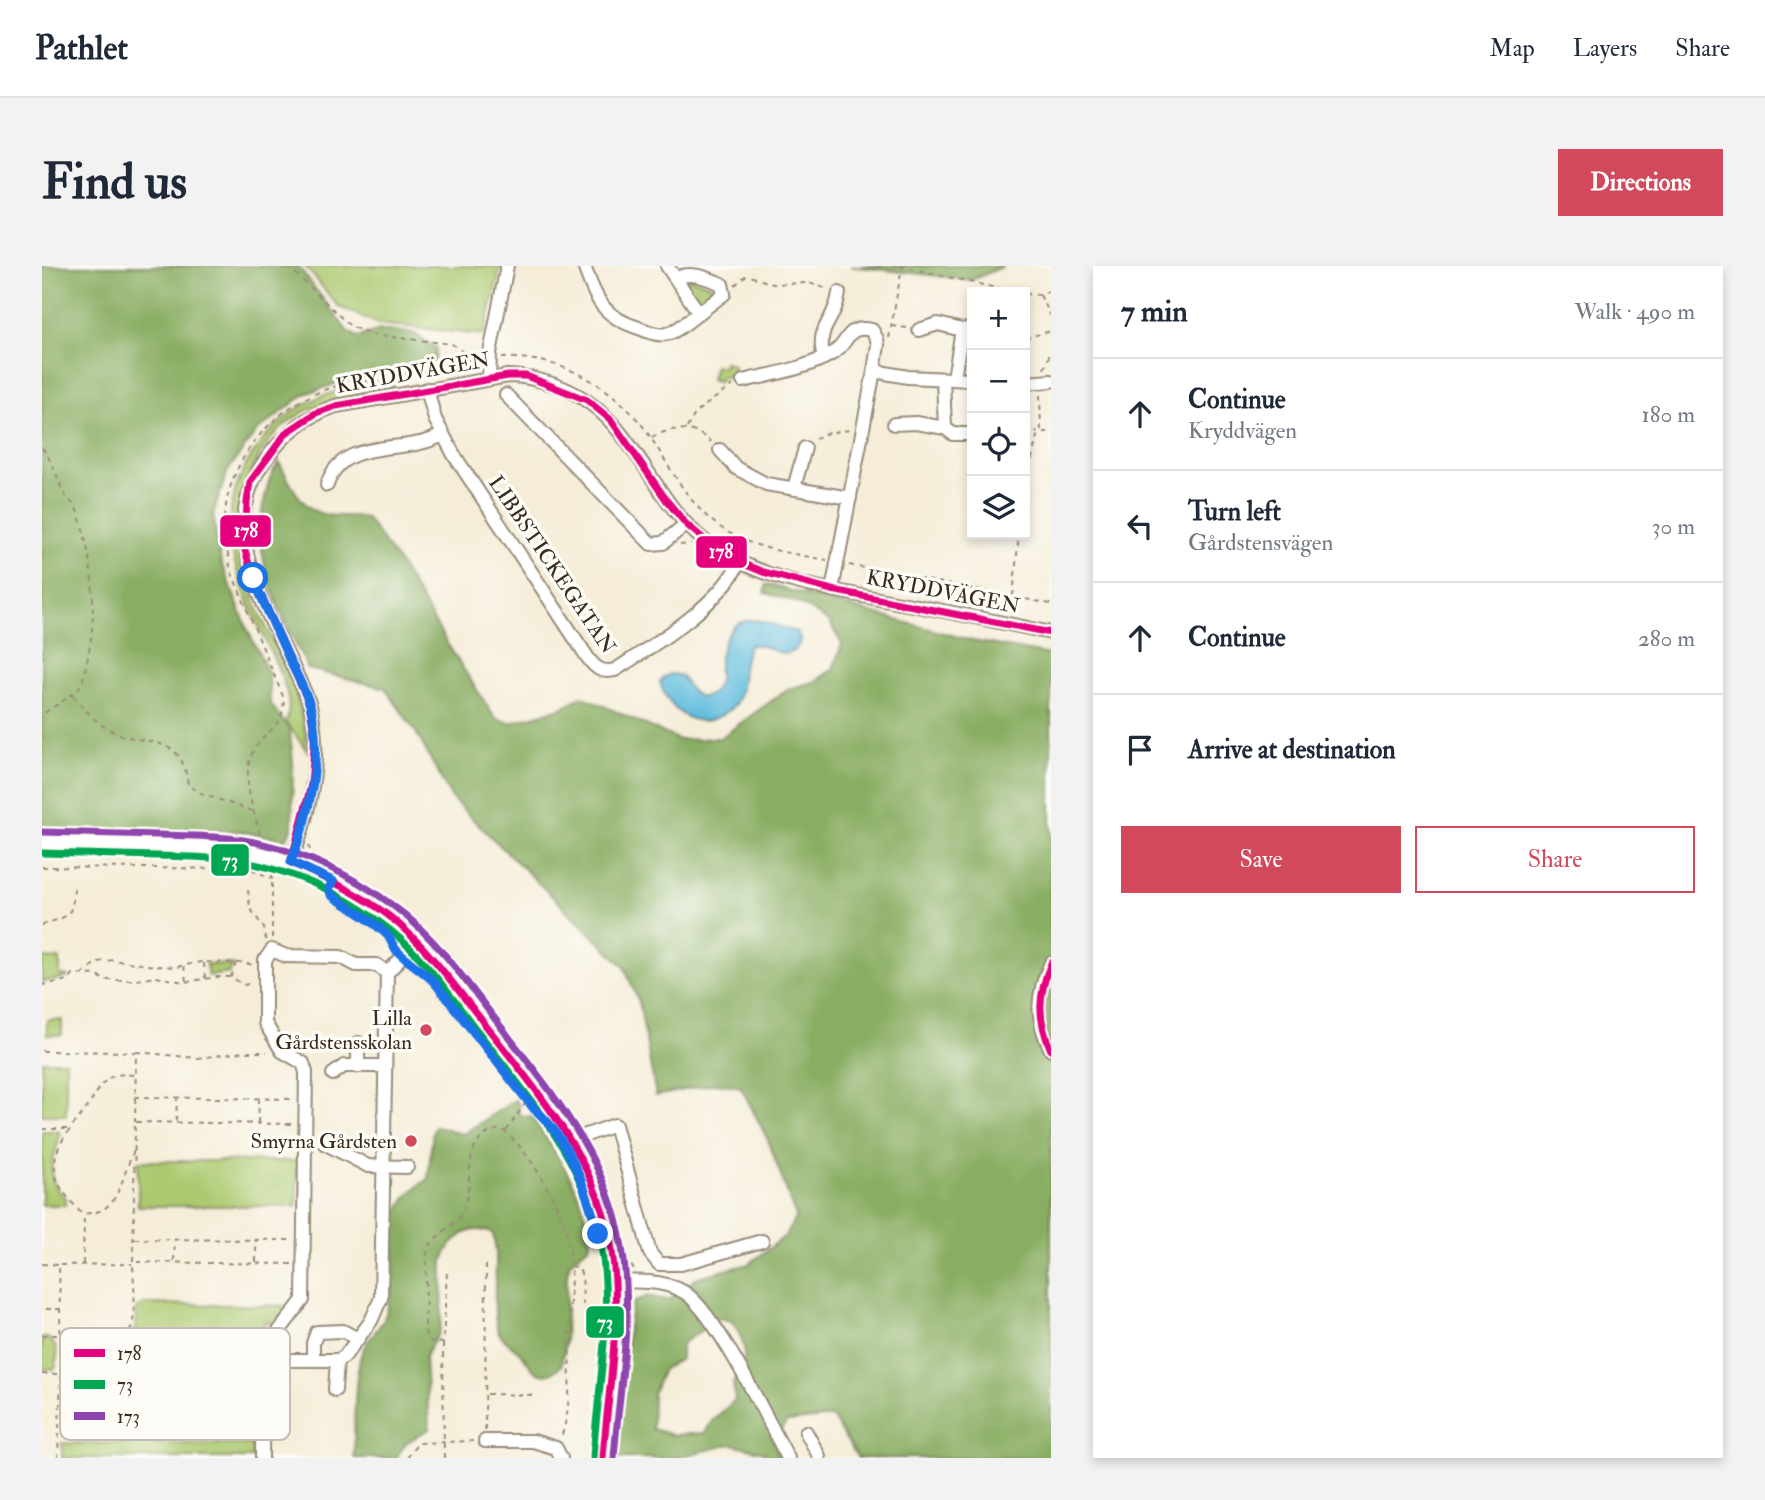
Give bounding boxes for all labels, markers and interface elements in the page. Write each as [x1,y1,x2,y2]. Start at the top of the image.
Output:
text: Pathlet [35,28,128,69]
text: Map [1490,33,1535,64]
text: Layers [1573,33,1637,64]
text: Share [1675,33,1730,64]
button: Directions [1558,149,1723,216]
text: Find us [42,152,187,213]
map controls [967,287,1030,539]
button: + [967,287,1030,350]
text: 7 min [1121,293,1188,330]
text: Walk · 490 m [1574,297,1695,326]
street label: KRYDDVÄGEN [334,346,492,400]
button: − [967,350,1030,413]
text: Continue [1188,384,1286,416]
icon: ahead [1121,395,1159,433]
text: 180 m [1642,400,1695,429]
button: locate [967,413,1030,476]
text: Kryddvägen [1188,416,1297,445]
street label: LIBBSTICKEGATAN [482,471,622,659]
button: layers [967,476,1030,539]
text: Turn left [1188,496,1281,528]
icon: left [1121,507,1159,545]
text: 30 m [1652,512,1695,541]
line badge: 178 [219,514,272,548]
text: 178 [234,519,258,543]
text: Gårdstensvägen [1188,528,1333,557]
line badge: 178 [695,535,748,569]
text: 178 [709,540,733,564]
route start [237,562,268,593]
street label: KRYDDVÄGEN [864,564,1022,620]
icon: ahead [1121,619,1159,657]
text: Continue [1188,622,1286,654]
text: 280 m [1638,624,1695,653]
icon: arrive [1121,731,1159,769]
text: Arrive at destination [1188,734,1396,766]
button: Save [1121,826,1401,893]
button: Share [1415,826,1695,893]
line badge: 73 [210,843,250,877]
text: 73 [222,849,238,873]
place label: Lilla Gårdstensskolan [275,1005,412,1056]
marker: Lilla Gårdstensskolan [418,1022,434,1038]
place label: Smyrna Gårdsten [250,1128,397,1155]
marker: Smyrna Gårdsten [403,1133,419,1149]
route end [582,1218,613,1249]
line badge: 73 [585,1305,625,1339]
text: 73 [597,1311,613,1335]
legend [60,1328,290,1440]
text: 178 [117,1342,142,1366]
text: 73 [117,1373,133,1397]
text: 173 [117,1405,140,1429]

